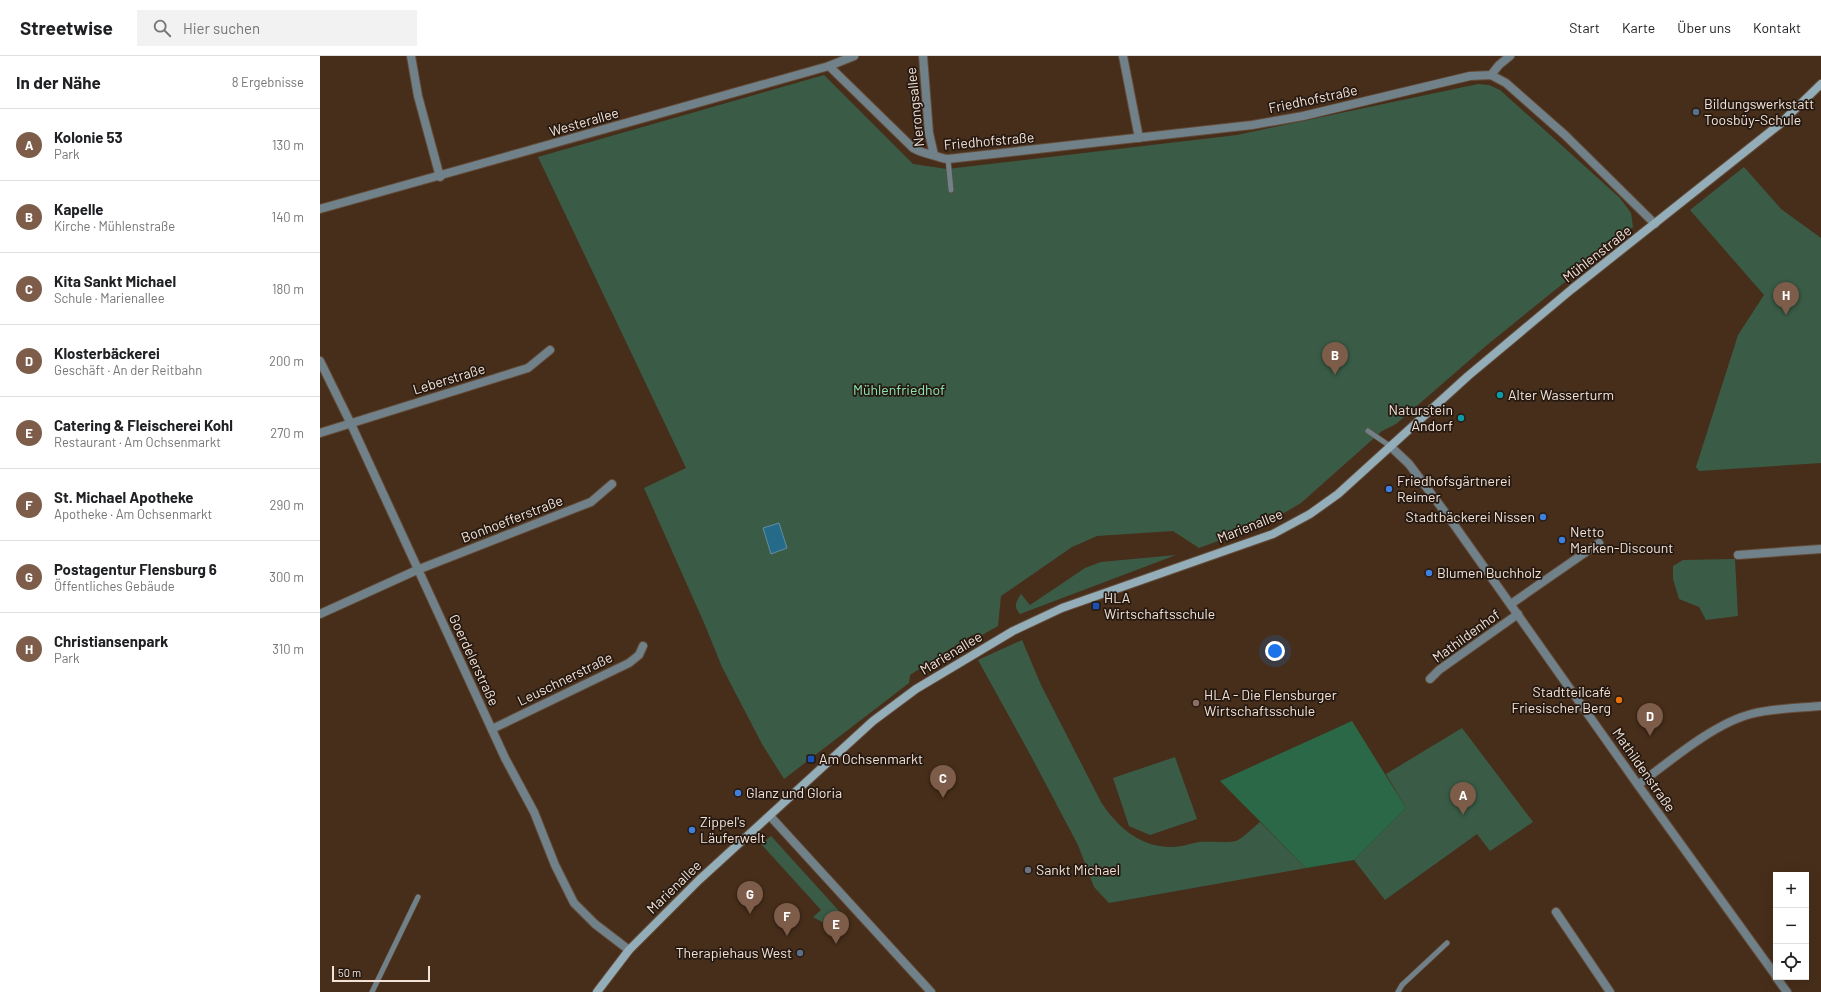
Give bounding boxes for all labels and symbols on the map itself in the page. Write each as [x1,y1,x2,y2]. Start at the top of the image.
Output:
street label: Nerongsallee [902,66,927,148]
street label: Friedhofstraße [1267,81,1359,116]
place label: Bildungswerkstatt Toosbüy-Schule [1704,95,1814,128]
street label: Westerallee [547,103,621,140]
marker: Bildungswerkstatt Toosbüy-Schule [1691,107,1701,117]
street label: Friedhofstraße [943,128,1035,153]
street label: Mühlenstraße [1559,221,1634,286]
pin: H [1773,282,1799,315]
pin: B [1322,342,1348,375]
street label: Leberstraße [411,359,487,398]
park label: Mühlenfriedhof [853,381,945,398]
place label: Alter Wasserturm [1508,386,1614,403]
marker: Alter Wasserturm [1495,390,1505,400]
place label: Naturstein Andorf [1389,401,1453,434]
marker: Naturstein Andorf [1456,413,1466,423]
place label: Friedhofsgärtnerei Reimer [1397,472,1511,505]
marker: Friedhofsgärtnerei Reimer [1384,484,1394,494]
street label: Bonhoefferstraße [459,491,565,546]
street label: Marienallee [1214,505,1285,546]
place label: Stadtbäckerei Nissen [1406,508,1535,525]
marker: Stadtbäckerei Nissen [1538,512,1548,522]
place label: Netto Marken-Discount [1570,523,1673,556]
marker: Netto Marken-Discount [1557,535,1567,545]
place label: Blumen Buchholz [1437,564,1541,581]
marker: Blumen Buchholz [1424,568,1434,578]
place label: HLA Wirtschaftsschule [1104,589,1215,622]
marker: HLA Wirtschaftsschule [1091,601,1101,611]
street label: Mathildenhof [1429,605,1503,666]
street label: Goerdelerstraße [446,611,503,708]
street label: Marienallee [917,627,985,678]
your location [1265,641,1285,661]
street label: Leuschnerstraße [514,648,615,709]
place label: Stadtteilcafé Friesischer Berg [1511,683,1611,716]
place label: HLA - Die Flensburger Wirtschaftsschule [1204,686,1337,719]
marker: Stadtteilcafé Friesischer Berg [1614,695,1624,705]
marker: HLA - Die Flensburger Wirtschaftsschule [1191,698,1201,708]
pin: D [1637,703,1663,736]
street label: Mathildenstraße [1609,724,1680,815]
place label: Am Ochsenmarkt [819,750,923,767]
marker: Am Ochsenmarkt [806,754,816,764]
pin: C [930,765,956,798]
pin: A [1450,782,1476,815]
place label: Glanz und Gloria [746,784,842,801]
marker: Glanz und Gloria [733,788,743,798]
place label: Zippel's Läuferwelt [700,813,766,846]
marker: Zippel's Läuferwelt [687,825,697,835]
street label: Marienallee [643,856,705,917]
place label: Sankt Michael [1036,861,1120,878]
marker: Sankt Michael [1023,865,1033,875]
pin: G [737,881,763,914]
pin: F [774,903,800,936]
pin: E [823,911,849,944]
place label: Therapiehaus West [676,944,792,961]
marker: Therapiehaus West [795,948,805,958]
scale bar [332,964,430,983]

